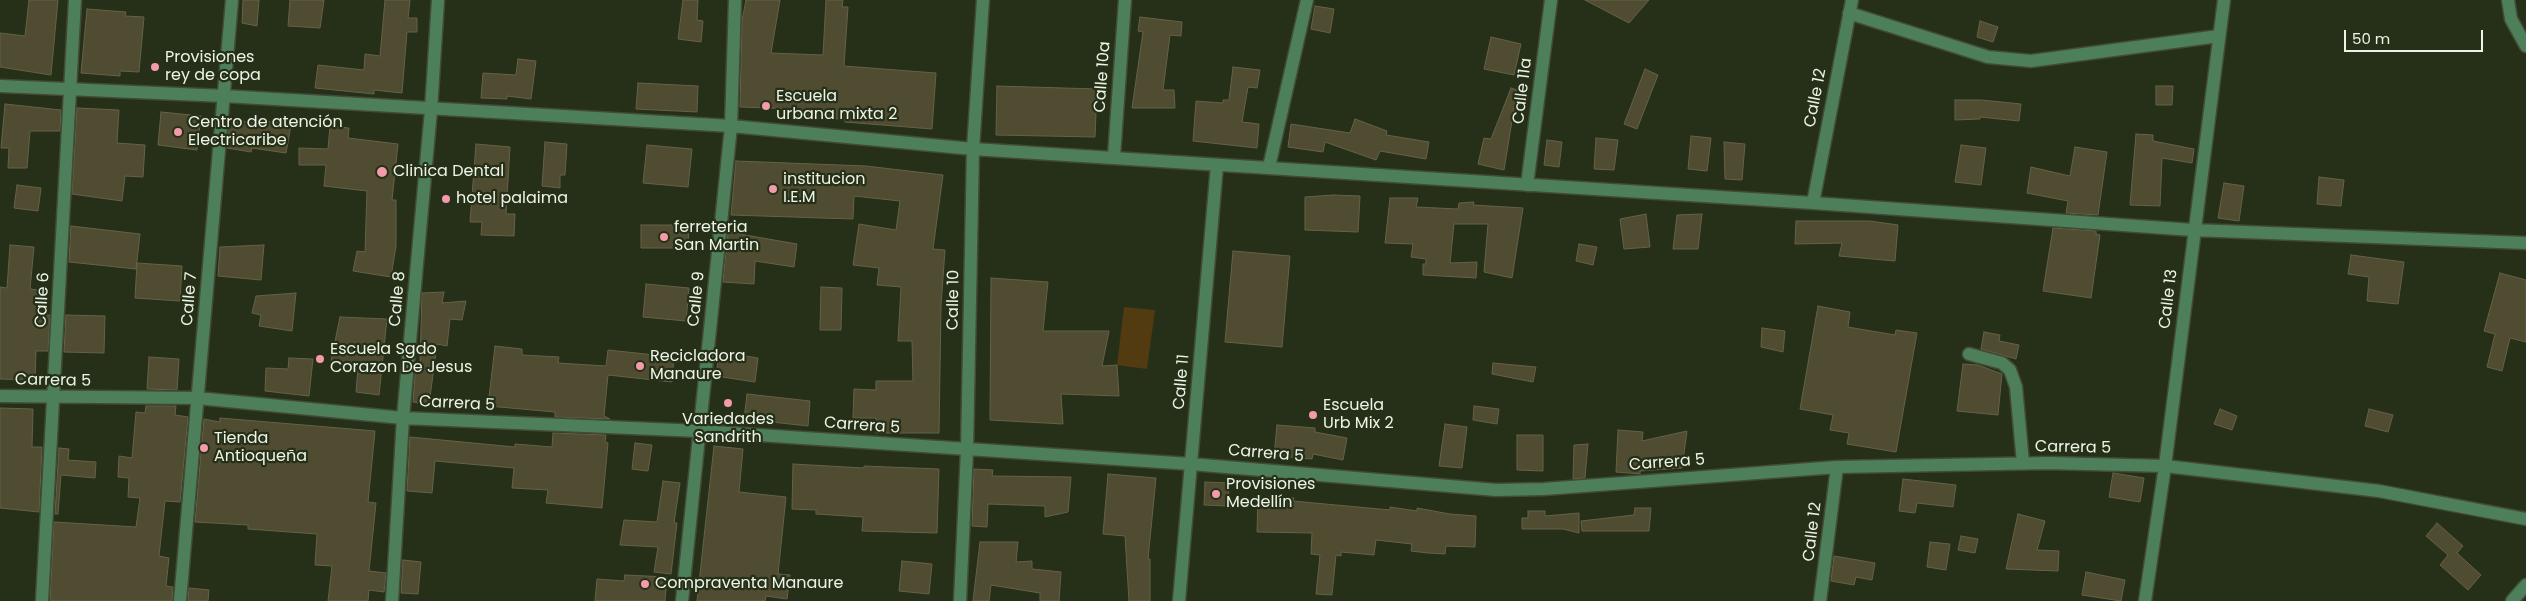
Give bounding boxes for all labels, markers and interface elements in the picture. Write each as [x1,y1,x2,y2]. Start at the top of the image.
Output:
scale bar [2346,20,2485,52]
text: 50 m [2352,28,2390,49]
street label: Calle 10a [1091,41,1115,113]
place label: Provisiones rey de copa [165,48,261,86]
street label: Calle 11a [1509,57,1537,125]
marker: Provisiones rey de copa [149,61,161,73]
street label: Calle 12 [1801,67,1831,129]
place label: Escuela urbana mixta 2 [776,87,897,125]
marker: Escuela urbana mixta 2 [760,100,772,112]
place label: Centro de atención Electricaribe [188,113,343,151]
marker: Centro de atención Electricaribe [172,126,184,138]
place label: Clinica Dental [393,162,504,182]
marker: Clinica Dental [375,165,389,179]
place label: institucion I.E.M [783,170,865,208]
marker: institucion I.E.M [767,183,779,195]
place label: hotel palaima [456,189,568,209]
marker: hotel palaima [440,193,452,205]
place label: ferreteria San Martin [674,218,759,256]
marker: ferreteria San Martin [658,231,670,243]
street label: Calle 13 [2156,268,2182,330]
street label: Calle 9 [685,270,709,328]
street label: Calle 10 [944,270,964,330]
street label: Calle 7 [178,271,202,327]
street label: Calle 8 [386,271,410,327]
street label: Calle 6 [32,272,54,328]
place label: Escuela Sgdo Corazon De Jesus [330,340,472,378]
place label: Recicladora Manaure [650,347,746,385]
marker: Escuela Sgdo Corazon De Jesus [314,353,326,365]
street label: Calle 11 [1170,354,1194,410]
marker: Recicladora Manaure [634,360,646,372]
street label: Carrera 5 [15,371,91,391]
street label: Carrera 5 [418,392,496,416]
place label: Escuela Urb Mix 2 [1323,396,1394,434]
marker: Variedades Sandrith [722,397,734,409]
marker: Escuela Urb Mix 2 [1307,409,1319,421]
place label: Variedades Sandrith [682,410,774,448]
street label: Carrera 5 [823,414,901,438]
place label: Tienda Antioqueña [214,429,307,467]
street label: Carrera 5 [2035,438,2111,458]
street label: Carrera 5 [1227,441,1305,467]
marker: Tienda Antioqueña [198,442,210,454]
street label: Carrera 5 [1628,451,1706,475]
place label: Provisiones Medellín [1226,475,1315,513]
marker: Provisiones Medellín [1210,488,1222,500]
street label: Calle 12 [1800,501,1826,563]
place label: Compraventa Manaure [655,574,843,594]
marker: Compraventa Manaure [639,578,651,590]

